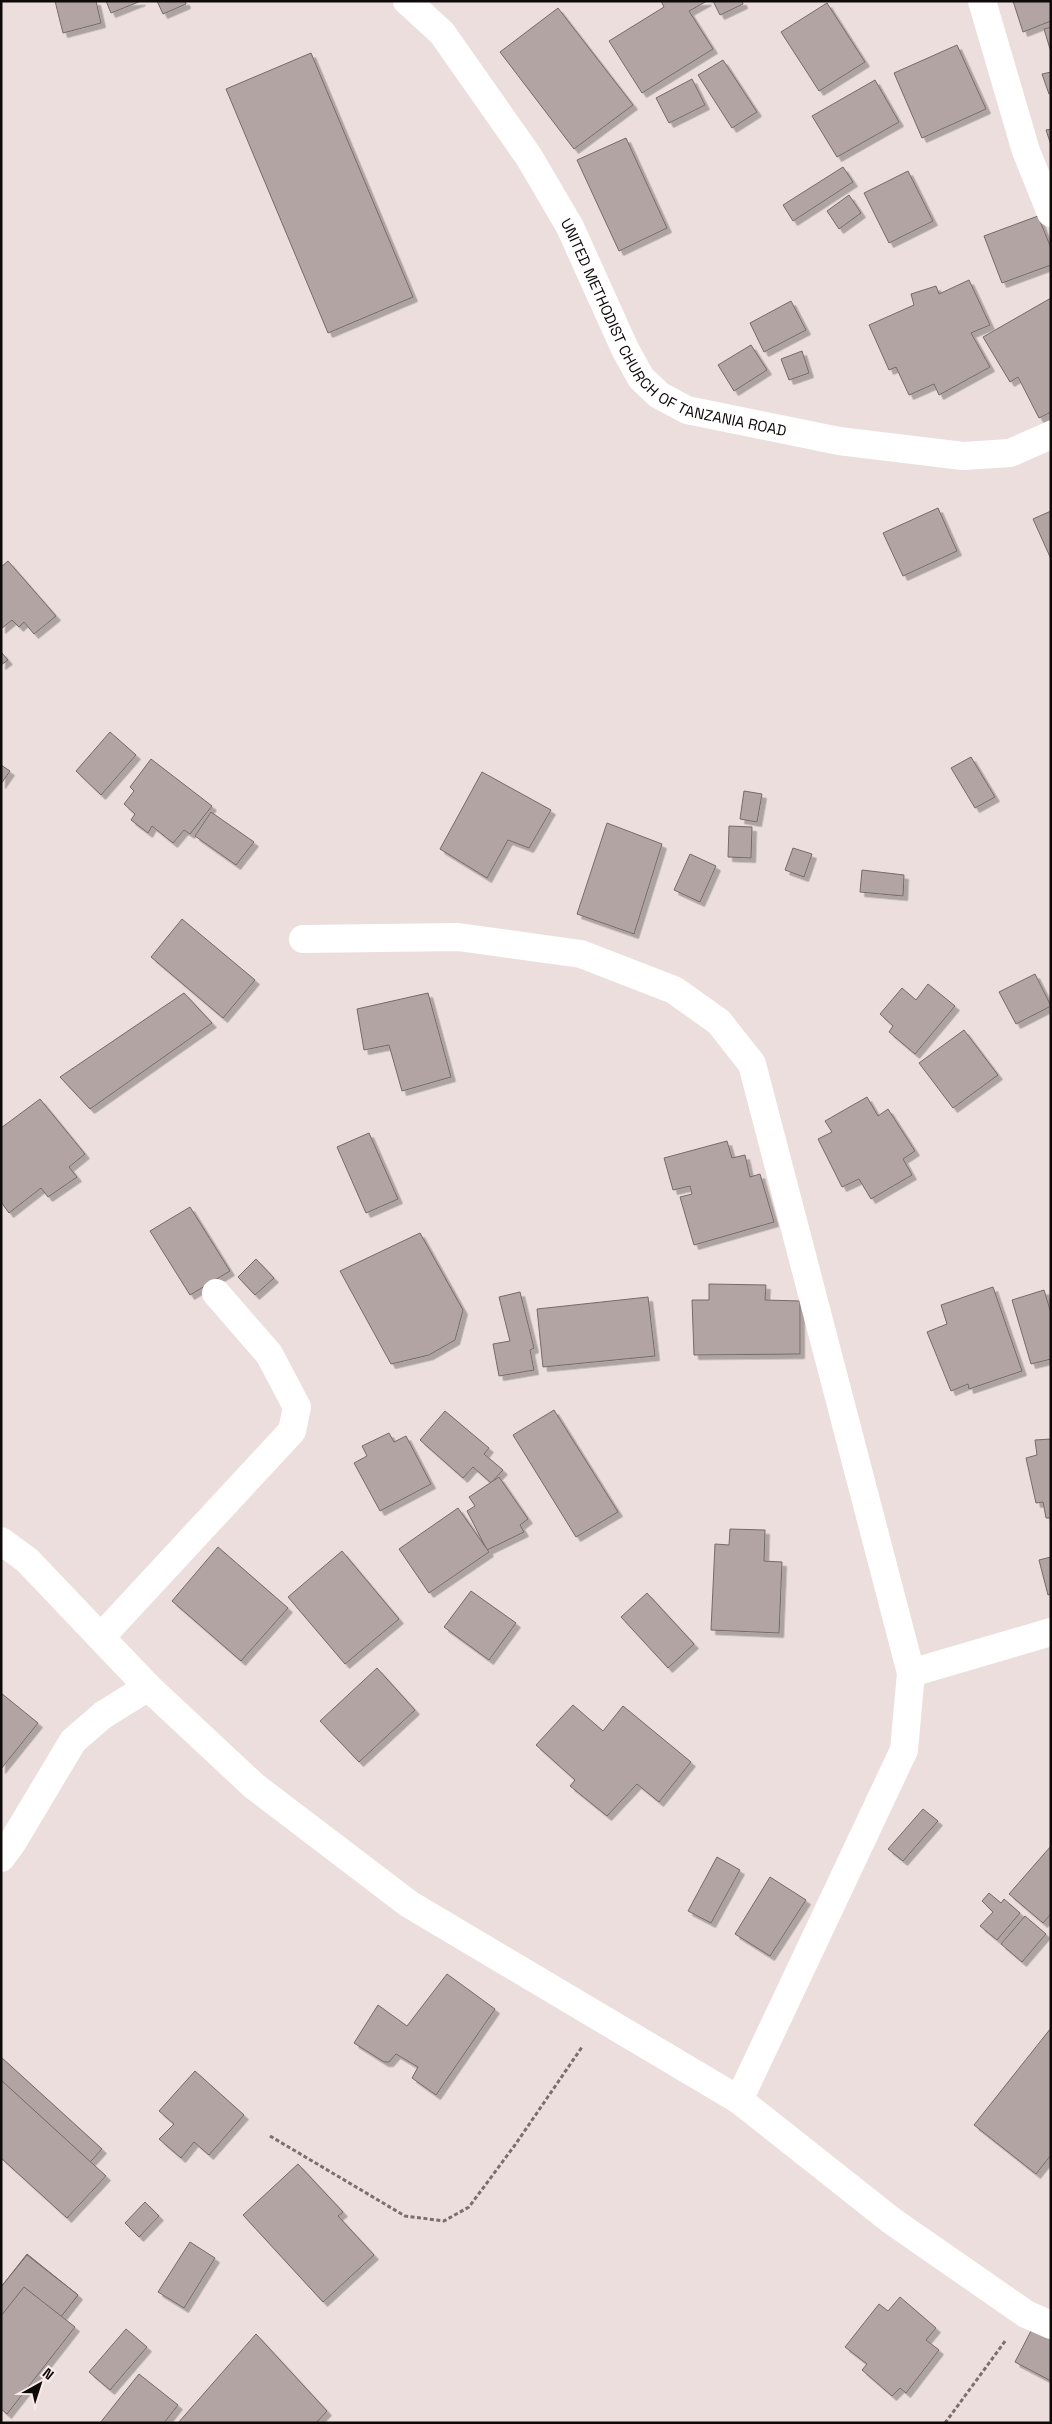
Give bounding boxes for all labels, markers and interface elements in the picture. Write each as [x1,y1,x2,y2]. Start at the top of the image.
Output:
street label: UNITED METHODIST CHURCH OF TANZANIA ROAD [557,214,788,440]
north arrow [15,2359,65,2409]
text: N [39,2364,57,2384]

